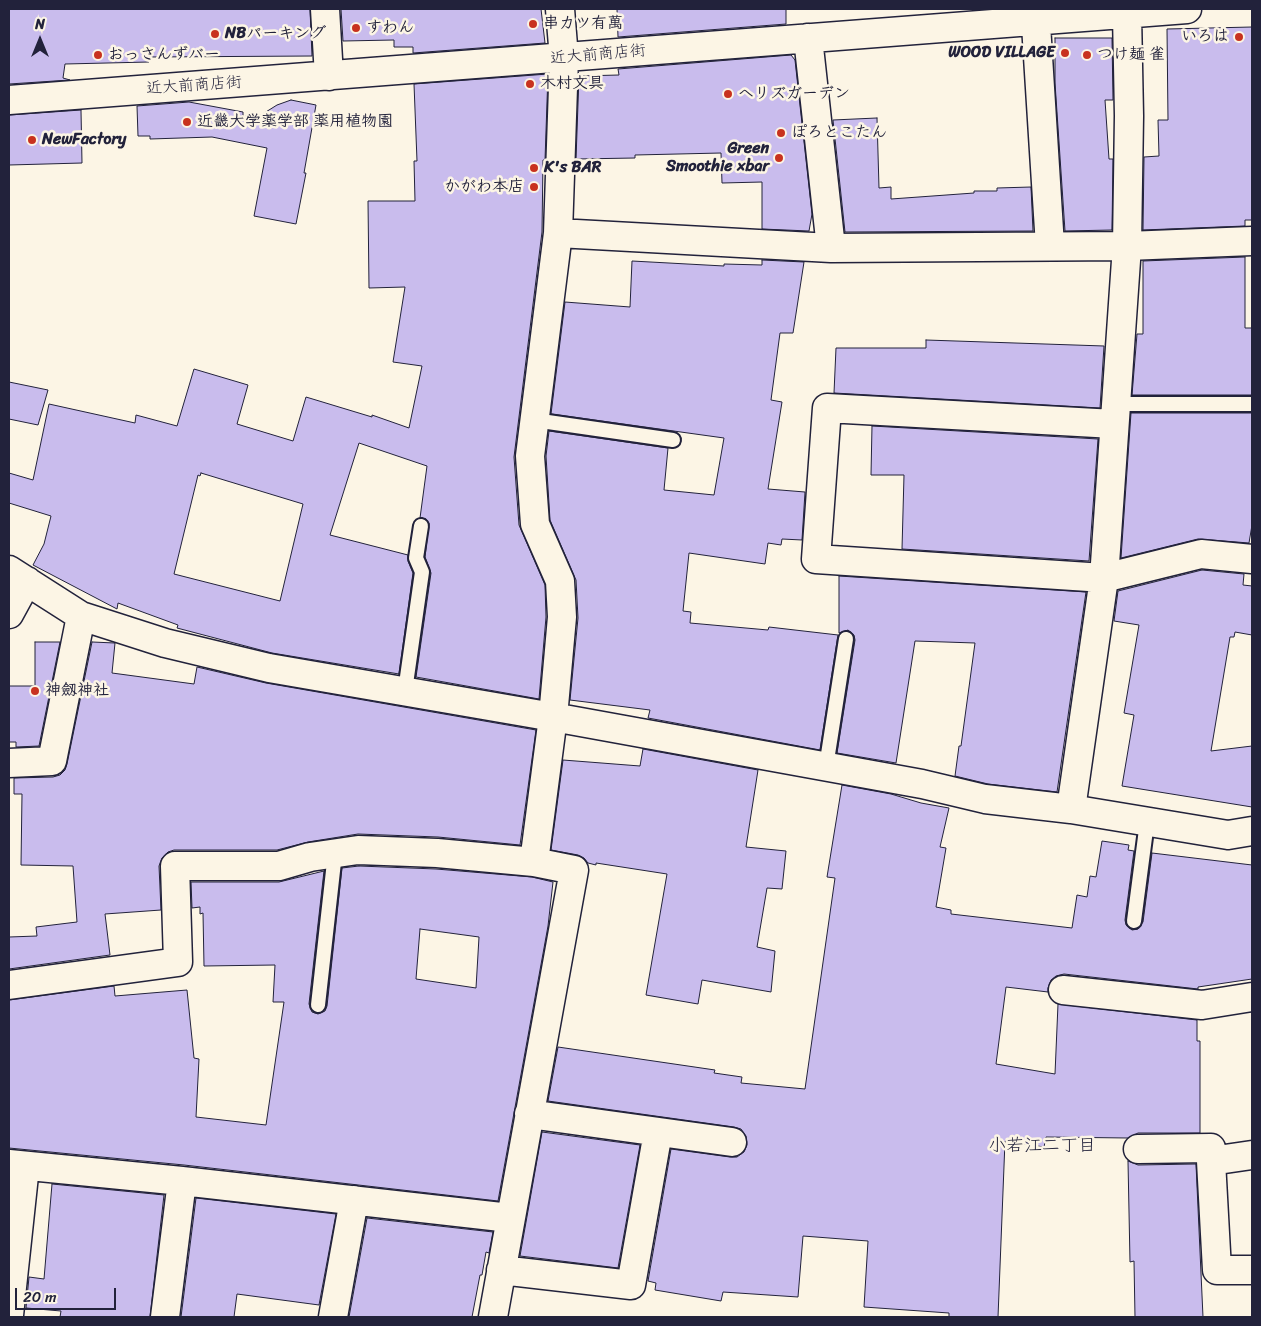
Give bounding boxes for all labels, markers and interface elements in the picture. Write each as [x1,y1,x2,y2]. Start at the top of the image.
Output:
text: N [35,12,45,37]
place label: 串カツ有萬 [543,14,623,34]
north arrow [15,15,65,65]
place label: すわん [366,18,414,38]
marker: 串カツ有萬 [527,18,539,30]
marker: すわん [350,22,362,34]
place label: NBパーキング [225,24,326,44]
place label: いろは [1181,27,1229,47]
marker: NBパーキング [209,28,221,40]
marker: いろは [1233,31,1245,43]
street label: 近大前商店街 [549,41,647,69]
place label: WOOD VILLAGE [948,43,1055,63]
place label: おっさんずバー [108,45,220,65]
place label: つけ麺 雀 [1097,45,1165,65]
marker: WOOD VILLAGE [1059,47,1071,59]
marker: おっさんずバー [92,49,104,61]
marker: つけ麺 雀 [1081,49,1093,61]
street label: 近大前商店街 [145,73,243,99]
place label: 木村文具 [540,74,604,94]
marker: 木村文具 [524,78,536,90]
place label: ヘリズガーデン [738,84,850,104]
marker: ヘリズガーデン [722,88,734,100]
place label: 近畿大学薬学部 薬用植物園 [197,112,393,132]
marker: 近畿大学薬学部 薬用植物園 [181,116,193,128]
place label: ぽろとこたん [791,123,887,143]
marker: ぽろとこたん [775,127,787,139]
place label: NewFactory [42,130,126,150]
marker: NewFactory [26,134,38,146]
place label: Green Smoothie ×bar [666,139,769,177]
marker: Green Smoothie ×bar [773,152,785,164]
place label: K's BAR [544,158,602,178]
marker: K's BAR [528,162,540,174]
place label: かがわ本店 [444,177,524,197]
marker: かがわ本店 [528,181,540,193]
place label: 神劔神社 [45,681,109,701]
marker: 神劔神社 [29,685,41,697]
district label: 小若江二丁目 [988,1135,1096,1157]
scale bar [18,1278,119,1310]
text: 20 m [23,1284,57,1310]

